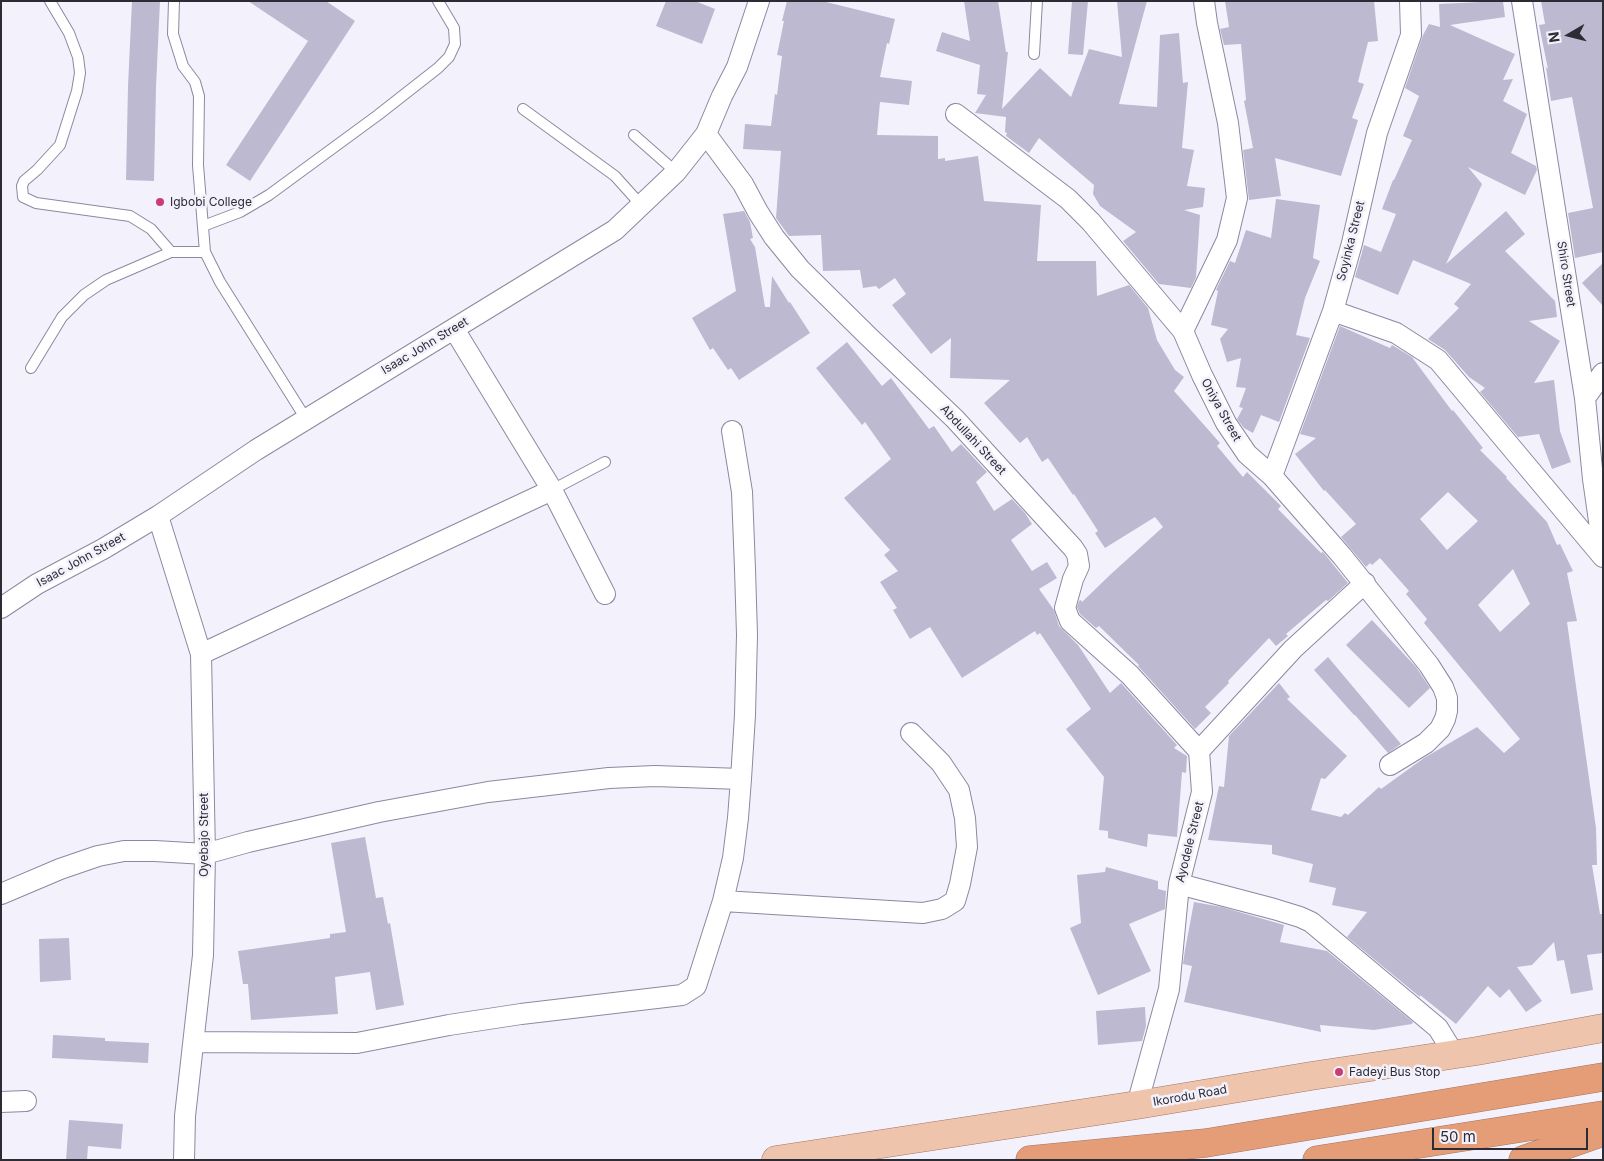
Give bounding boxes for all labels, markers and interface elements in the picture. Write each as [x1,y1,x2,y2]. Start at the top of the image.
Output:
north arrow [1544,10,1594,60]
text: N [1544,31,1563,44]
place label: Igbobi College [170,195,252,209]
marker: Igbobi College [154,196,166,208]
street label: Soyinka Street [1334,199,1368,283]
street label: Shiro Street [1554,240,1578,308]
street label: Isaac John Street [379,314,471,378]
street label: Oniya Street [1198,376,1244,444]
street label: Abdullahi Street [937,402,1009,478]
street label: Isaac John Street [34,530,128,590]
street label: Oyebajo Street [197,793,211,877]
street label: Ayodele Street [1173,800,1207,884]
place label: Fadeyi Bus Stop [1349,1065,1440,1079]
marker: Fadeyi Bus Stop [1333,1066,1345,1078]
street label: Ikorodu Road [1152,1082,1228,1110]
scale bar [1434,1118,1590,1150]
text: 50 m [1440,1127,1476,1146]

